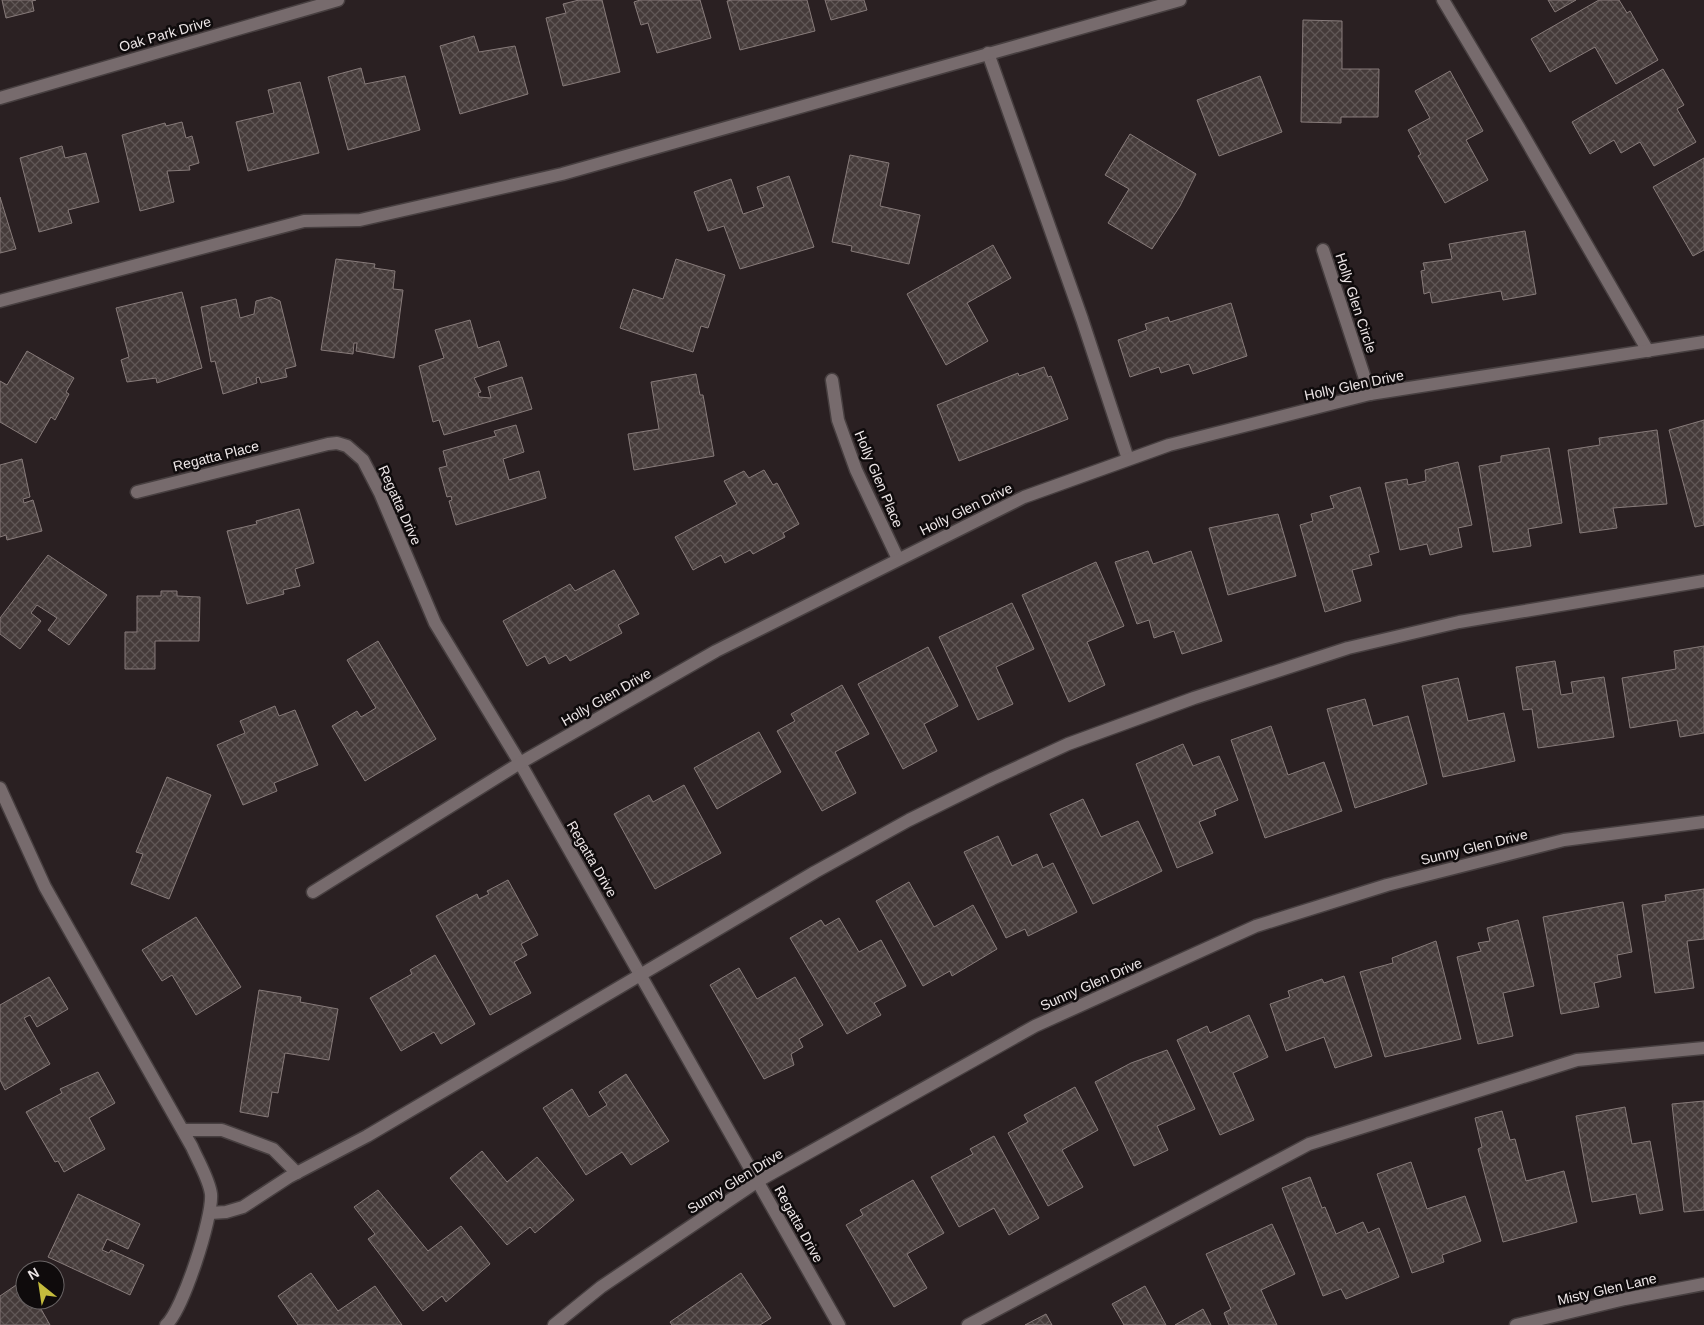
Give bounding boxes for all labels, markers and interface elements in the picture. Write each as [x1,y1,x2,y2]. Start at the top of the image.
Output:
street label: Oak Park Drive [117,13,213,55]
street label: Holly Glen Circle [1332,251,1380,355]
street label: Holly Glen Drive [1303,367,1405,403]
street label: Holly Glen Place [851,428,907,530]
street label: Regatta Place [171,438,261,474]
street label: Regatta Drive [375,463,425,548]
street label: Holly Glen Drive [917,480,1015,538]
street label: Holly Glen Drive [558,665,654,729]
street label: Regatta Drive [564,818,620,900]
street label: Sunny Glen Drive [1419,826,1529,868]
street label: Sunny Glen Drive [1038,954,1145,1014]
street label: Sunny Glen Drive [684,1145,786,1217]
street label: Regatta Drive [771,1183,827,1265]
north arrow [15,1260,65,1310]
text: N [25,1264,42,1283]
street label: Misty Glen Lane [1556,1270,1658,1308]

